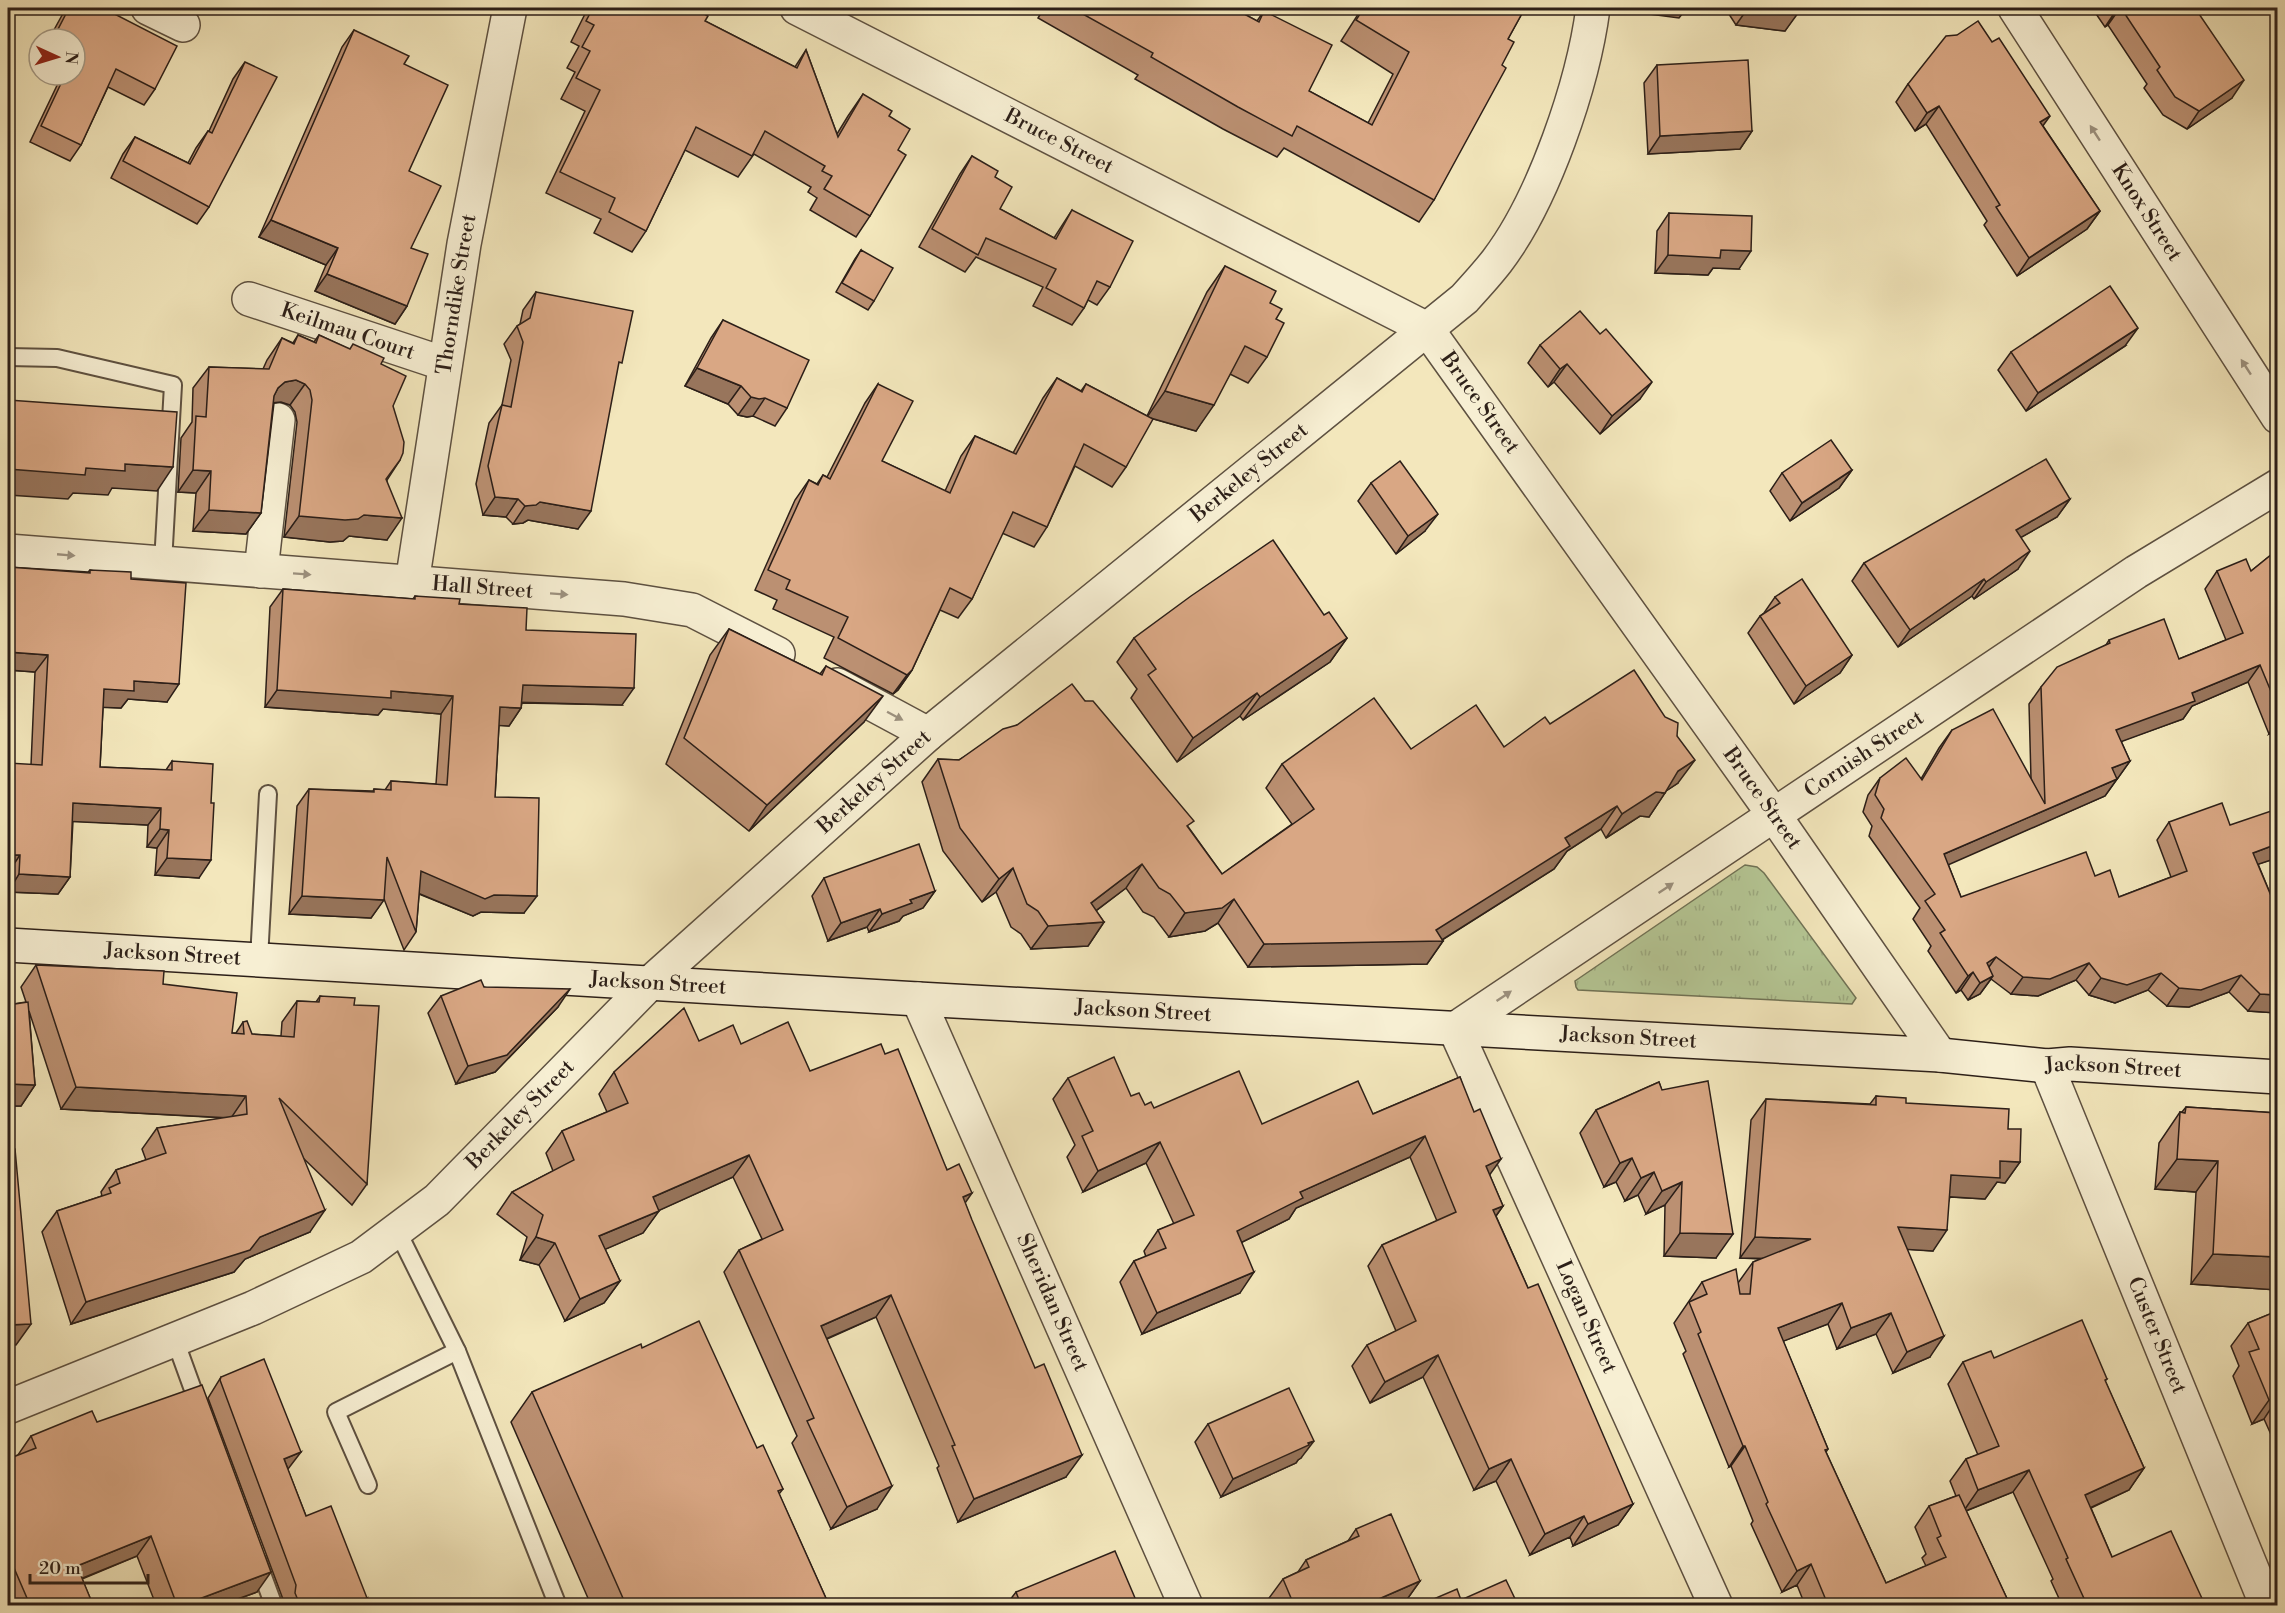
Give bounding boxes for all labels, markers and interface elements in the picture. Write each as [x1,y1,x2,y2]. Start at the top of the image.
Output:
north arrow [27,27,87,87]
text: N [61,51,81,65]
street label: Bruce Street [999,102,1118,180]
one-way arrow [2090,124,2101,141]
street label: Knox Street [2105,159,2188,267]
street label: Thorndike Street [431,211,483,377]
street label: Keilmau Court [277,297,419,366]
street label: Bruce Street [1434,346,1525,459]
one-way arrow [2240,360,2252,376]
street label: Berkeley Street [1185,417,1314,529]
one-way arrow [56,550,75,560]
one-way arrow [293,569,312,579]
street label: Hall Street [431,571,535,605]
one-way arrow [550,589,569,599]
street label: Cornish Street [1799,705,1929,804]
one-way arrow [887,711,904,721]
street label: Berkeley Street [811,724,937,840]
street label: Bruce Street [1717,742,1807,855]
one-way arrow [1657,882,1674,893]
street label: Jackson Street [103,938,242,972]
street label: Jackson Street [588,966,728,1001]
one-way arrow [1495,990,1511,1002]
street label: Jackson Street [1073,995,1213,1028]
street label: Jackson Street [1558,1021,1698,1055]
street label: Jackson Street [2043,1051,2183,1084]
street label: Berkeley Street [460,1054,581,1176]
street label: Sheridan Street [1010,1230,1094,1376]
street label: Logan Street [1549,1256,1623,1378]
street label: Custer Street [2121,1273,2192,1398]
scale bar [30,1547,148,1585]
text: 20 m [39,1557,81,1580]

